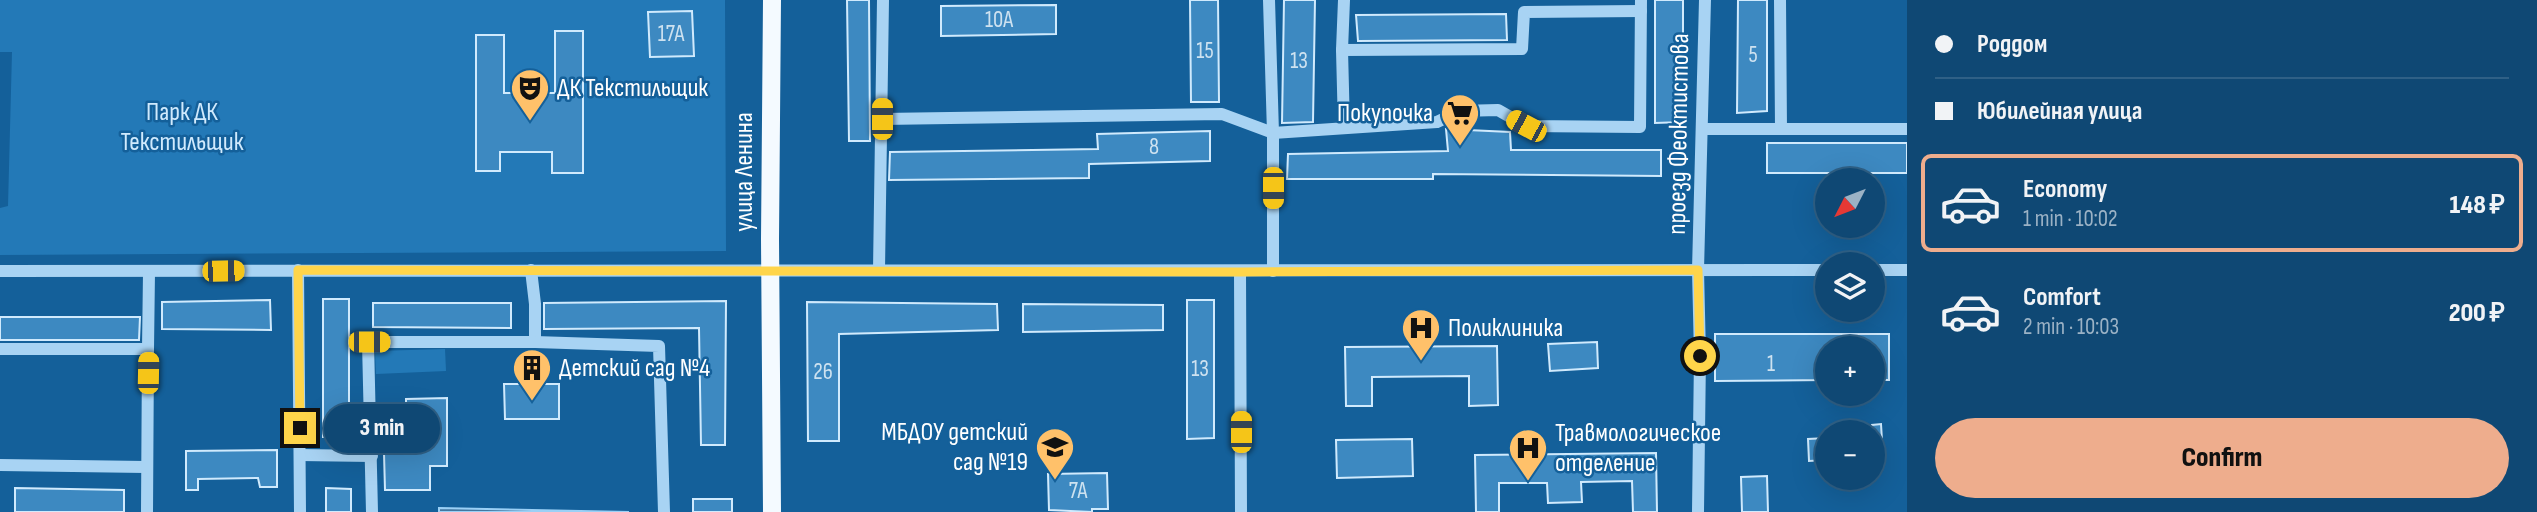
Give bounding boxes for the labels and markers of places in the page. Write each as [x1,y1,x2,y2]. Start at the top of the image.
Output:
theatre icon: ДК Текстильщик [509,67,551,122]
place label: ДК Текстильщик [557,73,708,104]
supermarket icon: Покупочка [1439,92,1481,147]
place label: Покупочка [1337,98,1433,129]
hospital icon: Поликлиника [1400,307,1442,362]
place label: Поликлиника [1448,313,1563,344]
building icon: Детский сад №4 [511,347,553,402]
place label: Детский сад №4 [559,353,710,384]
place label: МБДОУ детский сад №19 [881,417,1028,478]
place label: Травмологическое отделение [1555,418,1721,479]
school or university icon: МБДОУ детский сад №19 [1034,426,1076,481]
hospital icon: Травмологическое отделение [1507,427,1549,482]

